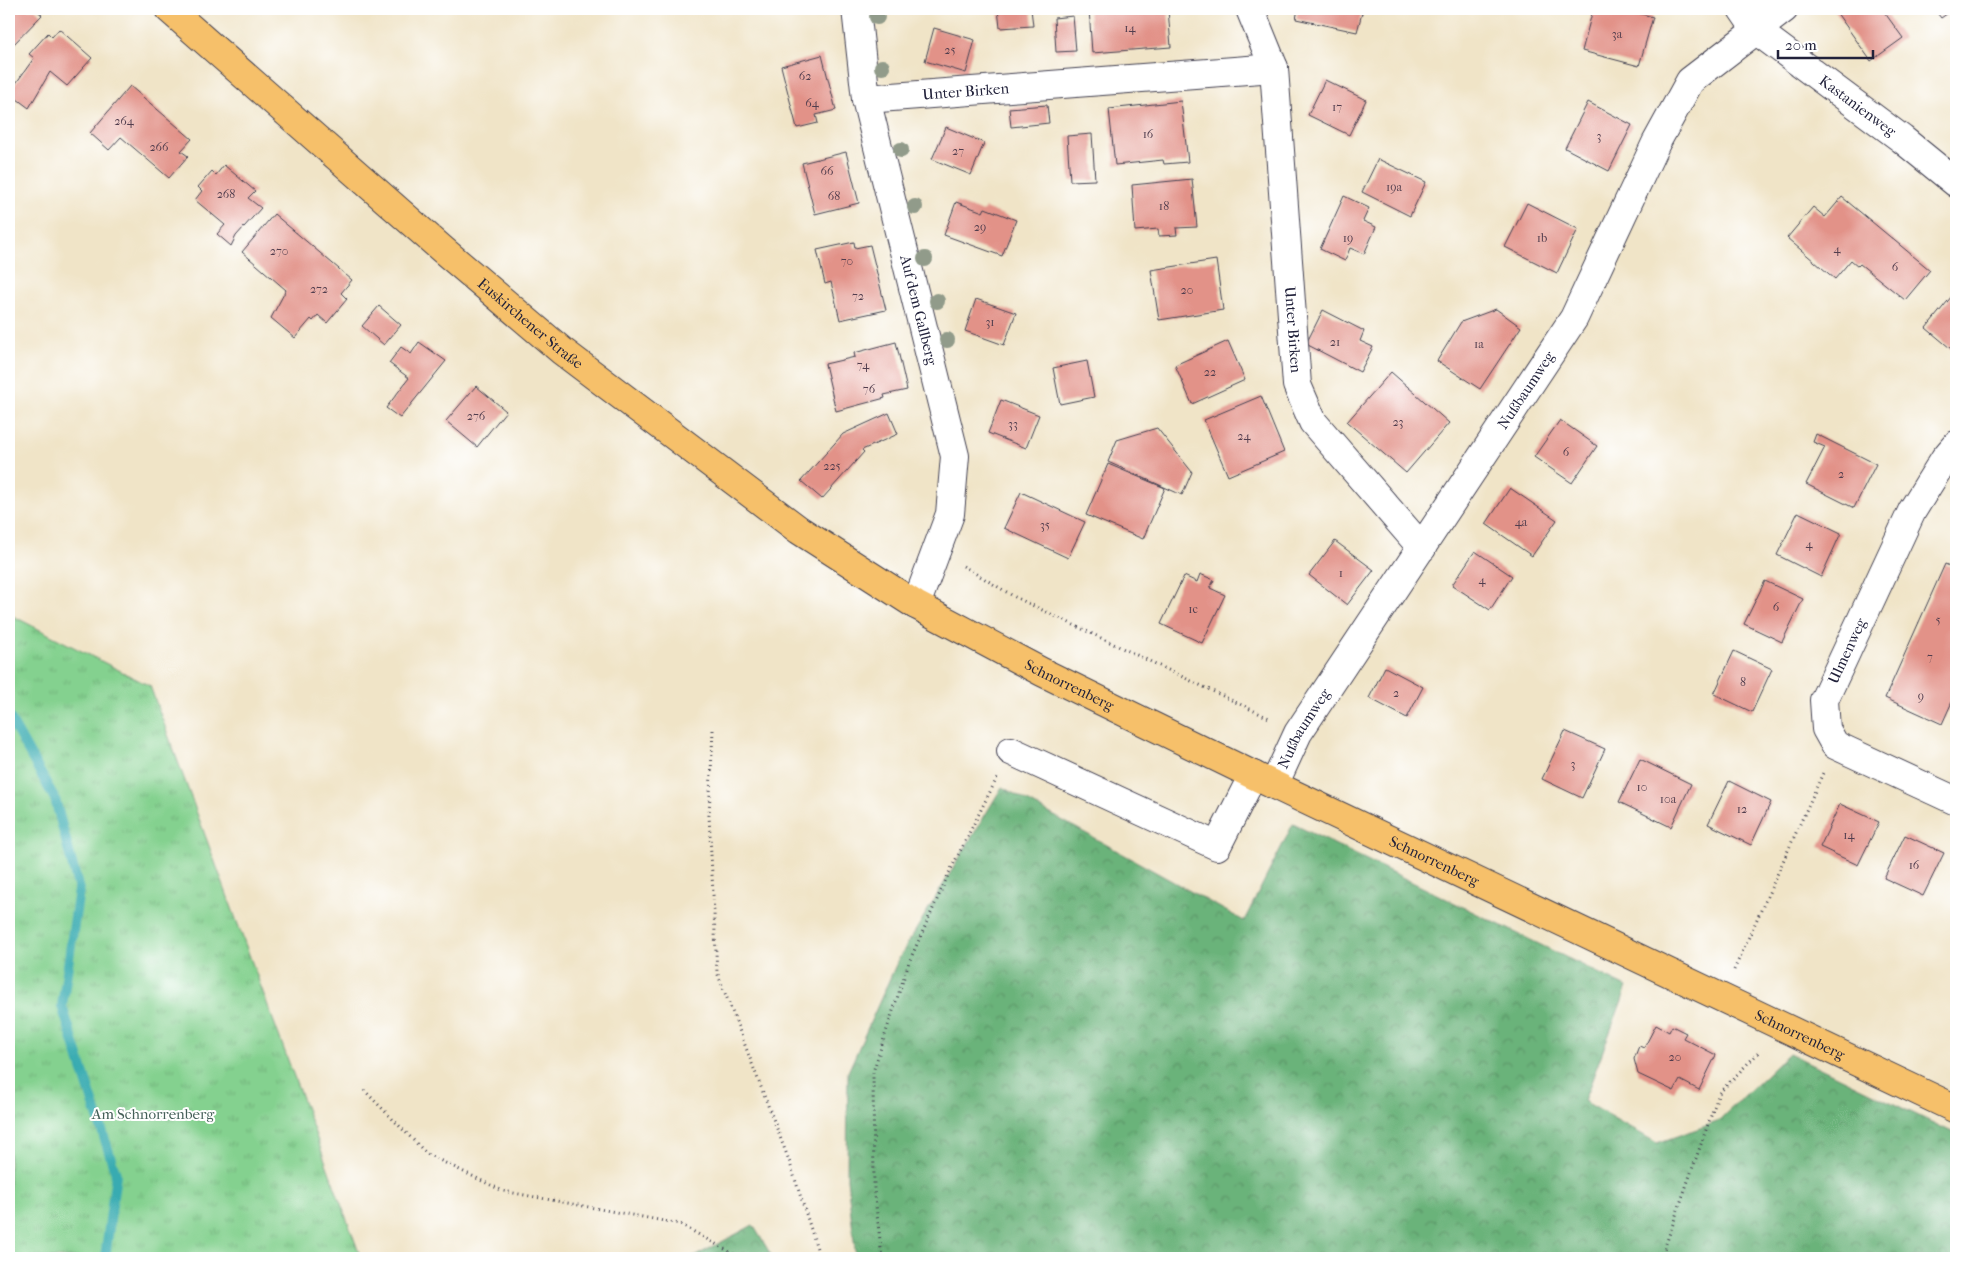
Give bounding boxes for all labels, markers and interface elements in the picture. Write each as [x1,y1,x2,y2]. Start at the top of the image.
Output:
house number: 14 [1124,21,1137,35]
house number: 3a [1612,27,1623,41]
scale bar [1778,28,1872,60]
text: 20 m [1785,36,1817,54]
house number: 25 [944,43,956,57]
house number: 62 [799,69,811,83]
street label: Kastanienweg [1816,71,1900,141]
street label: Unter Birken [922,79,1010,104]
house number: 64 [805,96,820,110]
house number: 17 [1332,100,1342,114]
house number: 264 [114,114,135,128]
house number: 16 [1143,127,1154,141]
house number: 3 [1597,129,1602,143]
house number: 266 [149,140,169,154]
house number: 27 [952,144,964,158]
house number: 66 [821,164,834,178]
house number: 19a [1386,180,1403,194]
house number: 268 [217,187,235,201]
house number: 68 [828,189,840,203]
house number: 18 [1159,199,1169,213]
house number: 29 [974,220,986,234]
house number: 19 [1343,231,1353,245]
house number: 1b [1537,231,1547,245]
house number: 4 [1833,242,1841,256]
house number: 270 [270,244,288,258]
street label: Auf dem Gallberg [896,252,941,368]
house number: 70 [841,254,853,268]
house number: 6 [1892,260,1899,274]
street label: Euskirchener Straße [474,274,587,373]
house number: 272 [310,282,328,296]
house number: 20 [1181,283,1193,297]
street label: Unter Birken [1281,286,1305,374]
house number: 72 [852,289,864,303]
house number: 31 [985,315,995,329]
house number: 21 [1330,335,1340,349]
house number: 1a [1474,337,1484,351]
street label: Nußbaumweg [1494,347,1559,432]
house number: 74 [857,358,870,372]
house number: 22 [1204,365,1216,379]
house number: 76 [863,382,876,396]
house number: 276 [467,409,486,423]
house number: 23 [1392,415,1404,429]
house number: 33 [1008,417,1018,431]
house number: 24 [1237,429,1252,443]
house number: 6 [1563,445,1570,459]
house number: 225 [823,459,841,473]
house number: 2 [1838,467,1844,481]
house number: 4a [1515,515,1528,529]
house number: 35 [1040,518,1050,532]
house number: 4 [1805,537,1813,551]
house number: 1 [1339,566,1343,580]
house number: 4 [1478,573,1486,587]
house number: 6 [1773,600,1780,614]
house number: 1c [1188,602,1198,616]
house number: 5 [1935,613,1941,627]
street label: Ulmenweg [1824,614,1870,687]
house number: 7 [1927,650,1933,664]
street label: Schnorrenberg [1022,655,1118,715]
house number: 8 [1740,675,1746,689]
street label: Nußbaumweg [1274,684,1335,771]
house number: 2 [1393,686,1399,700]
house number: 9 [1918,689,1924,703]
house number: 3 [1571,757,1576,771]
house number: 10 [1637,780,1647,794]
house number: 10a [1660,792,1677,806]
house number: 12 [1737,802,1747,816]
house number: 14 [1843,828,1856,842]
street label: Schnorrenberg [1386,832,1483,890]
house number: 16 [1909,858,1920,872]
street label: Schnorrenberg [1752,1006,1849,1064]
house number: 20 [1669,1050,1681,1064]
park label: Am Schnorrenberg [91,1105,215,1123]

